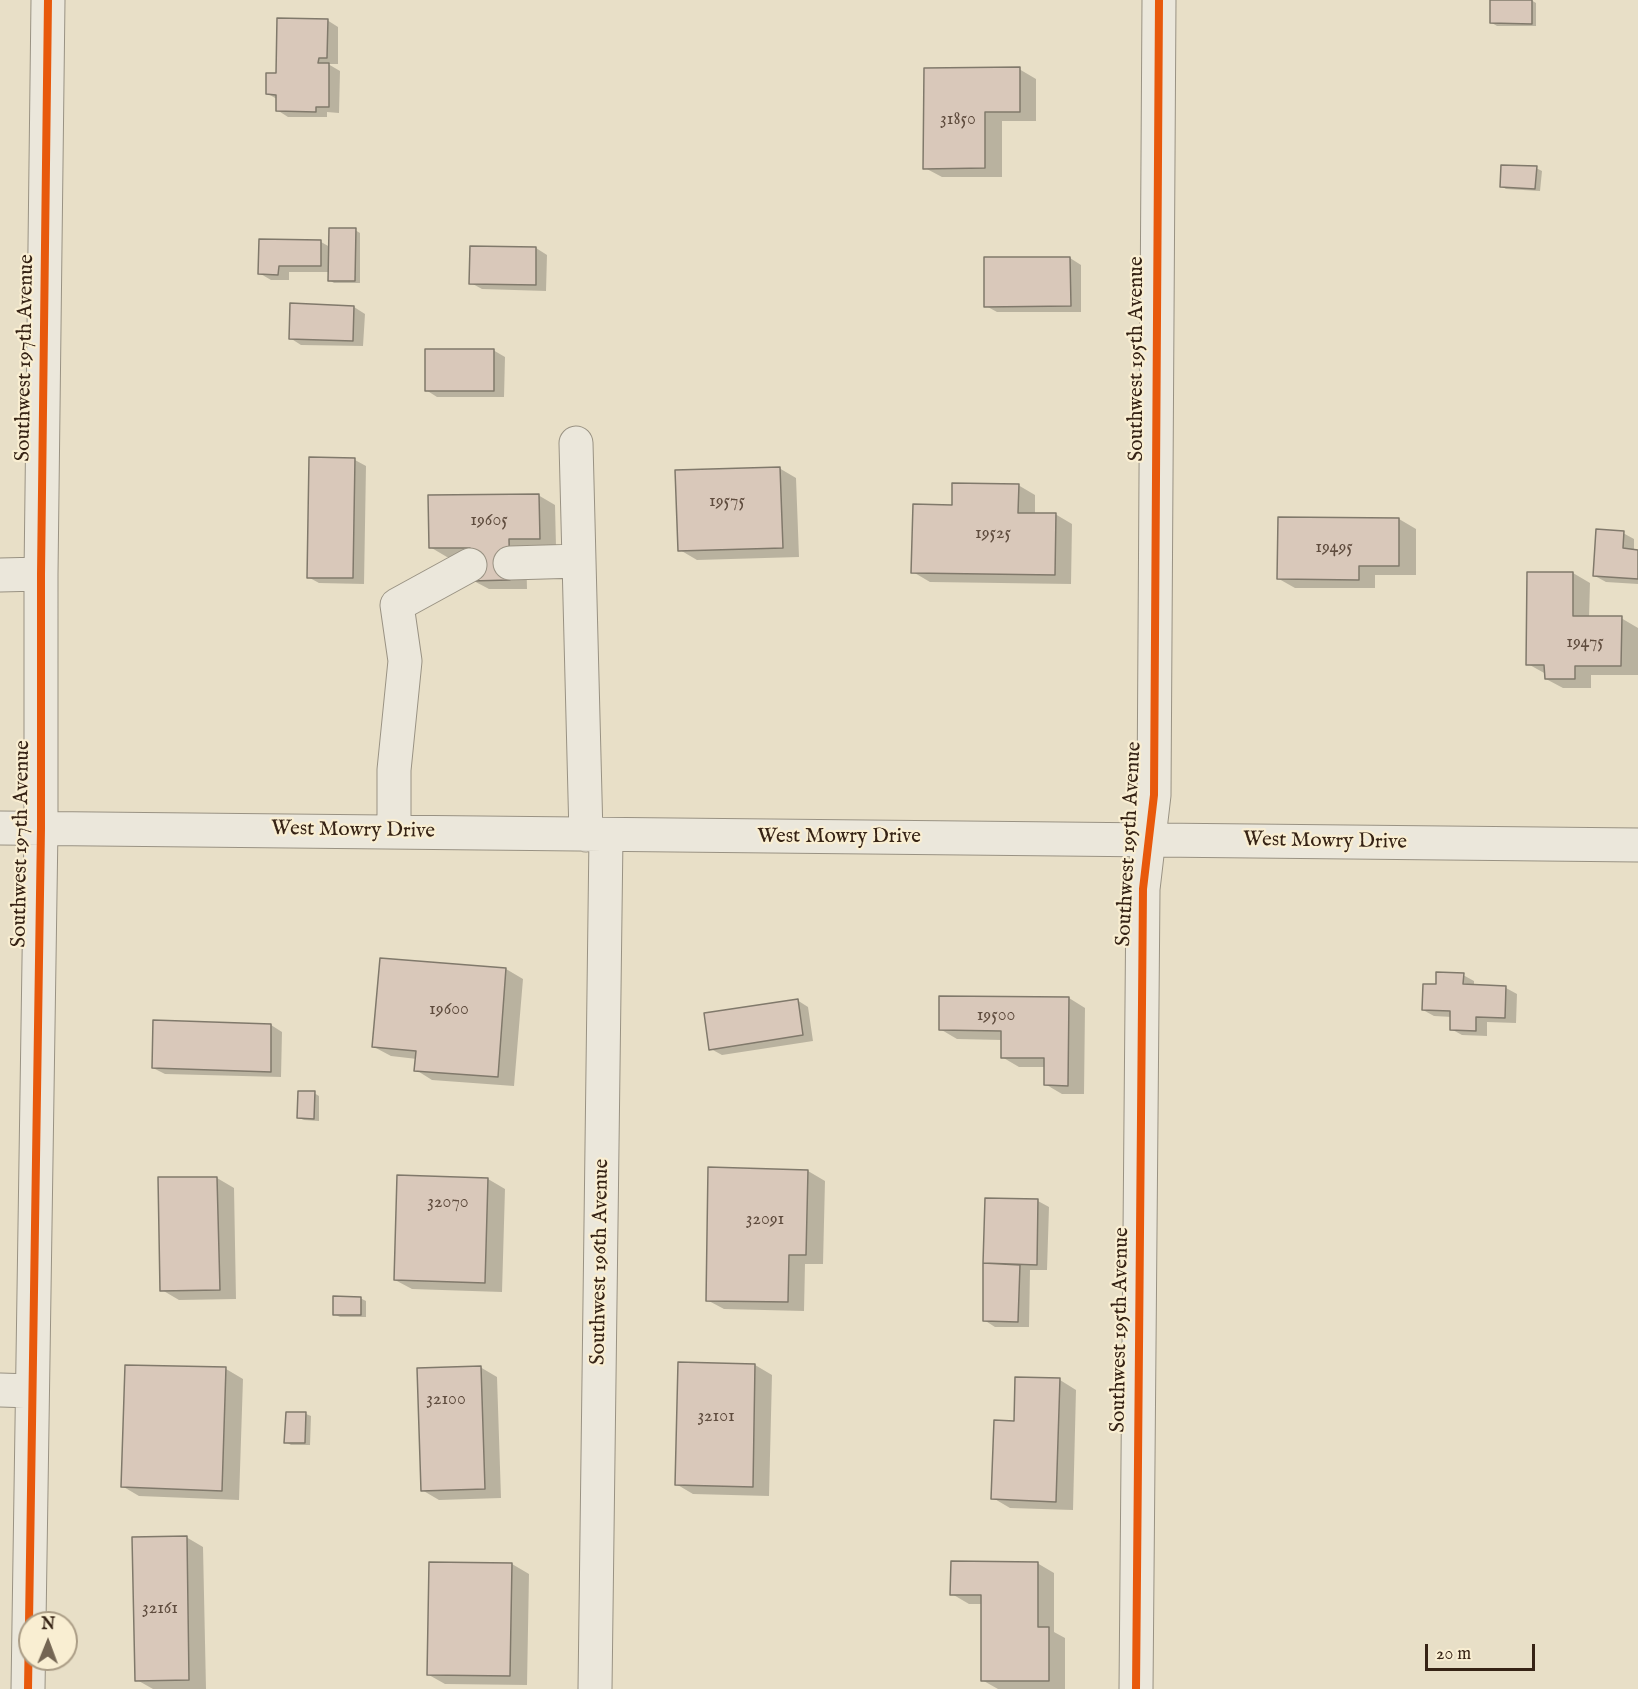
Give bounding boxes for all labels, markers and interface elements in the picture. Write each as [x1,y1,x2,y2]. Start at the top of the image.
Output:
house number: 31850 [940,109,976,131]
street label: Southwest 197th Avenue [12,254,40,462]
street label: Southwest 195th Avenue [1125,256,1151,462]
house number: 19575 [709,491,745,513]
house number: 19605 [470,510,508,532]
house number: 19525 [975,523,1011,545]
house number: 19495 [1315,537,1353,559]
house number: 19475 [1566,632,1604,654]
street label: Southwest 197th Avenue [8,740,36,948]
street label: Southwest 195th Avenue [1112,741,1148,947]
street label: West Mowry Drive [271,817,435,845]
street label: West Mowry Drive [757,825,921,851]
street label: West Mowry Drive [1243,828,1407,856]
house number: 19600 [429,999,469,1021]
house number: 19500 [977,1005,1015,1027]
street label: Southwest 196th Avenue [587,1159,615,1365]
house number: 32070 [427,1192,469,1214]
house number: 32091 [746,1209,784,1231]
street label: Southwest 195th Avenue [1107,1227,1135,1433]
house number: 32100 [426,1389,466,1411]
house number: 32101 [697,1406,735,1428]
house number: 32161 [142,1598,178,1620]
north arrow [18,1611,78,1671]
text: N [41,1615,55,1635]
scale bar [1428,1632,1538,1670]
text: 20 m [1436,1643,1471,1666]

